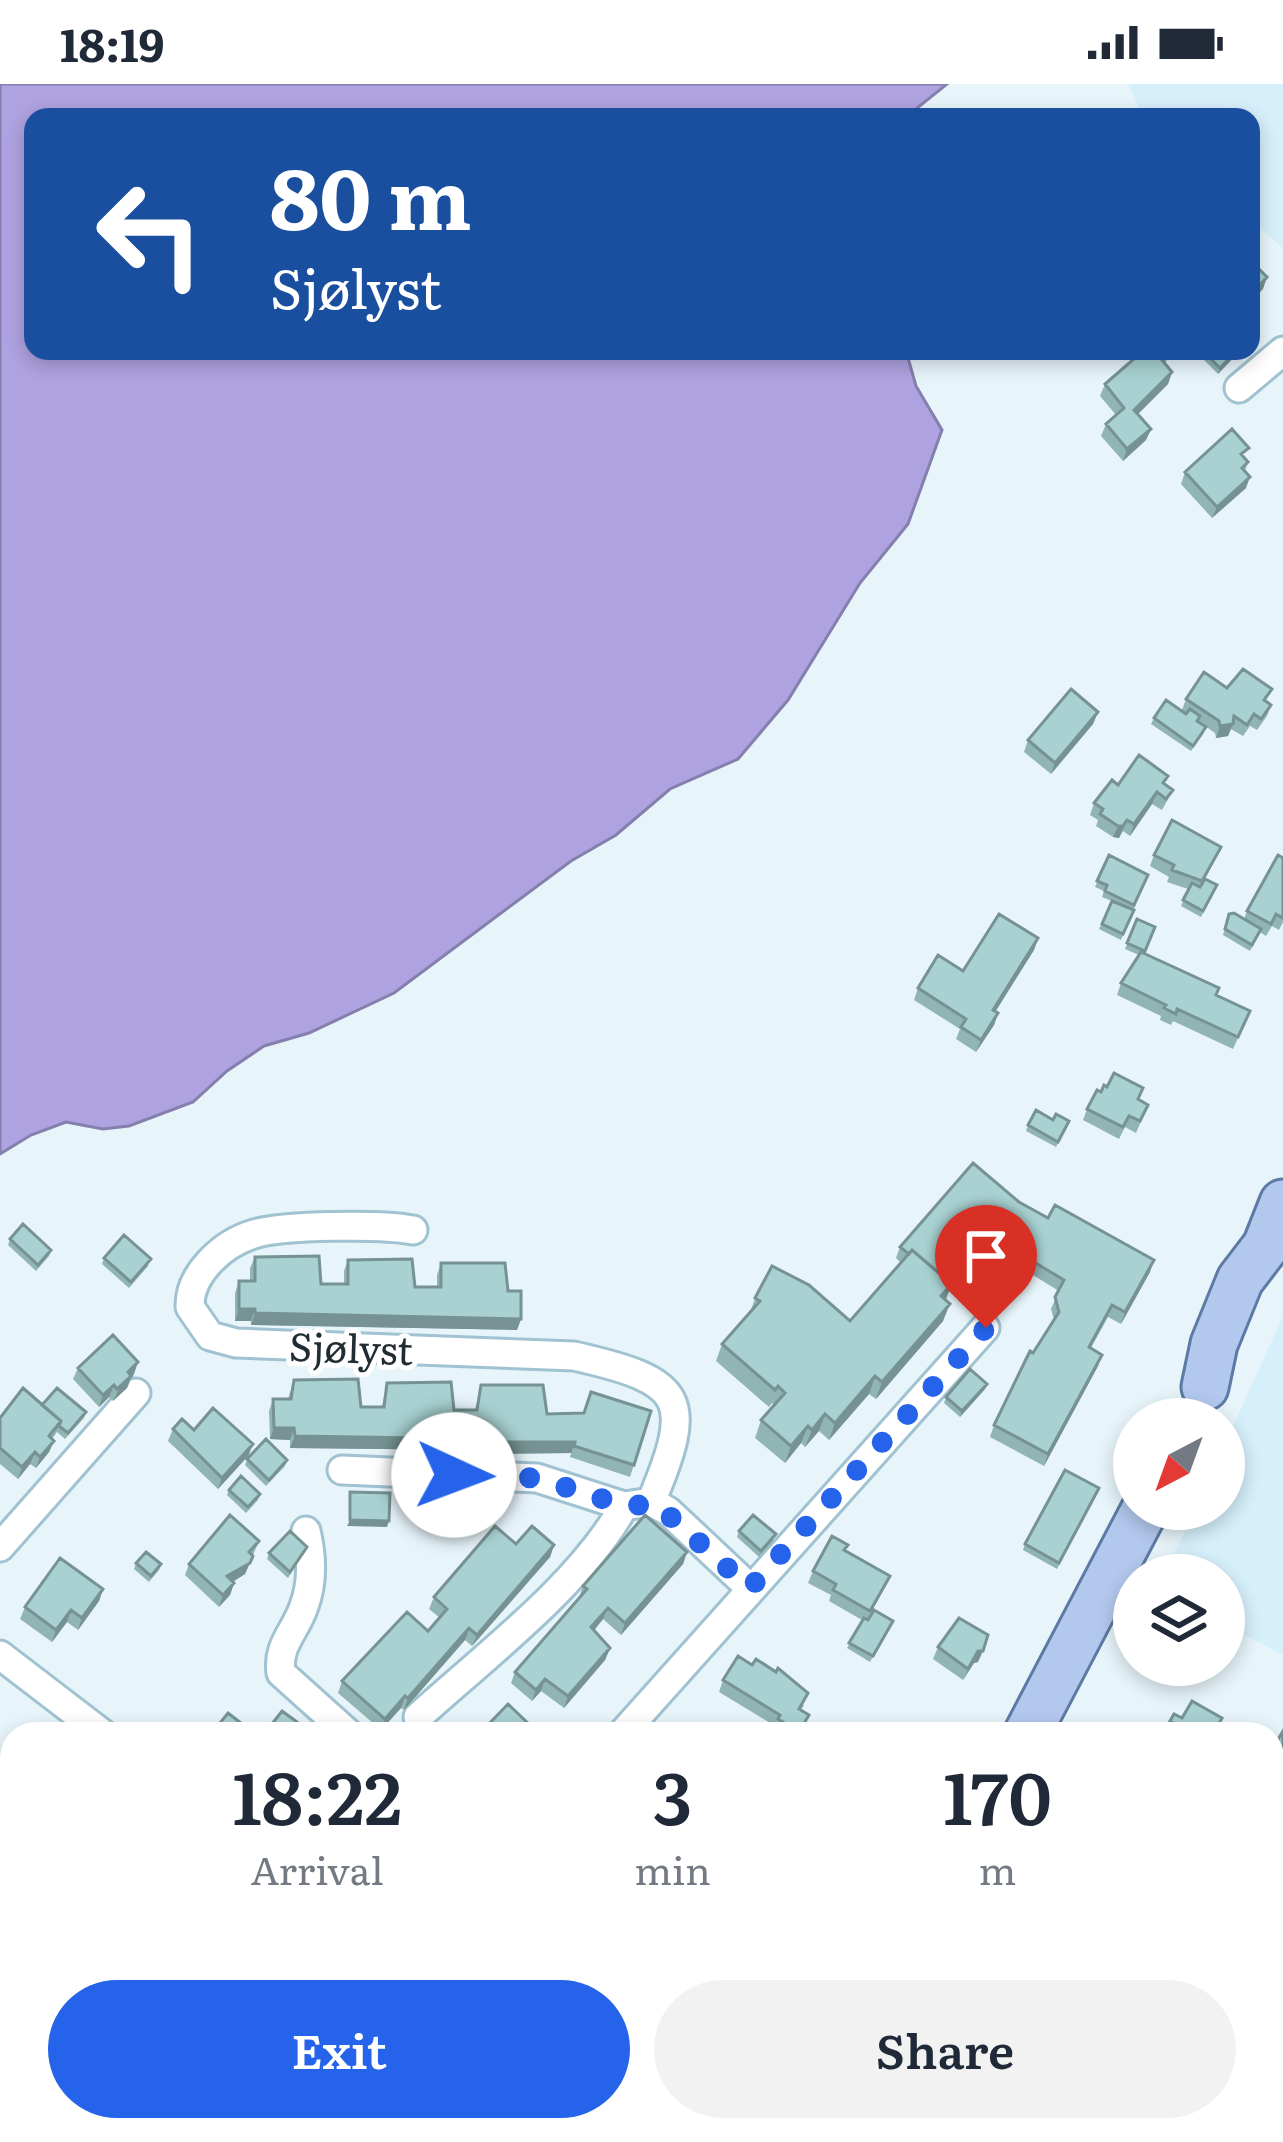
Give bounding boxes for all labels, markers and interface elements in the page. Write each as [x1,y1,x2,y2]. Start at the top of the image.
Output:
text: 18:19 [60,9,165,76]
text: 80 m [270,131,472,256]
icon: left [72,156,228,312]
text: Sjølyst [270,245,442,326]
pin [935,1205,1037,1328]
icon: arrive [953,1223,1019,1289]
street label: Sjølyst [288,1315,414,1377]
north arrow [1113,1398,1245,1530]
map controls [1113,1398,1245,1686]
position arrow [391,1412,517,1538]
button: layers [1113,1554,1245,1686]
text: 18:22 [232,1740,402,1847]
text: 3 [653,1740,692,1847]
text: 170 [943,1740,1052,1847]
text: Arrival [251,1839,384,1897]
text: min [634,1839,711,1897]
text: m [978,1839,1016,1897]
button: Exit [48,1980,630,2118]
button: Share [654,1980,1236,2118]

